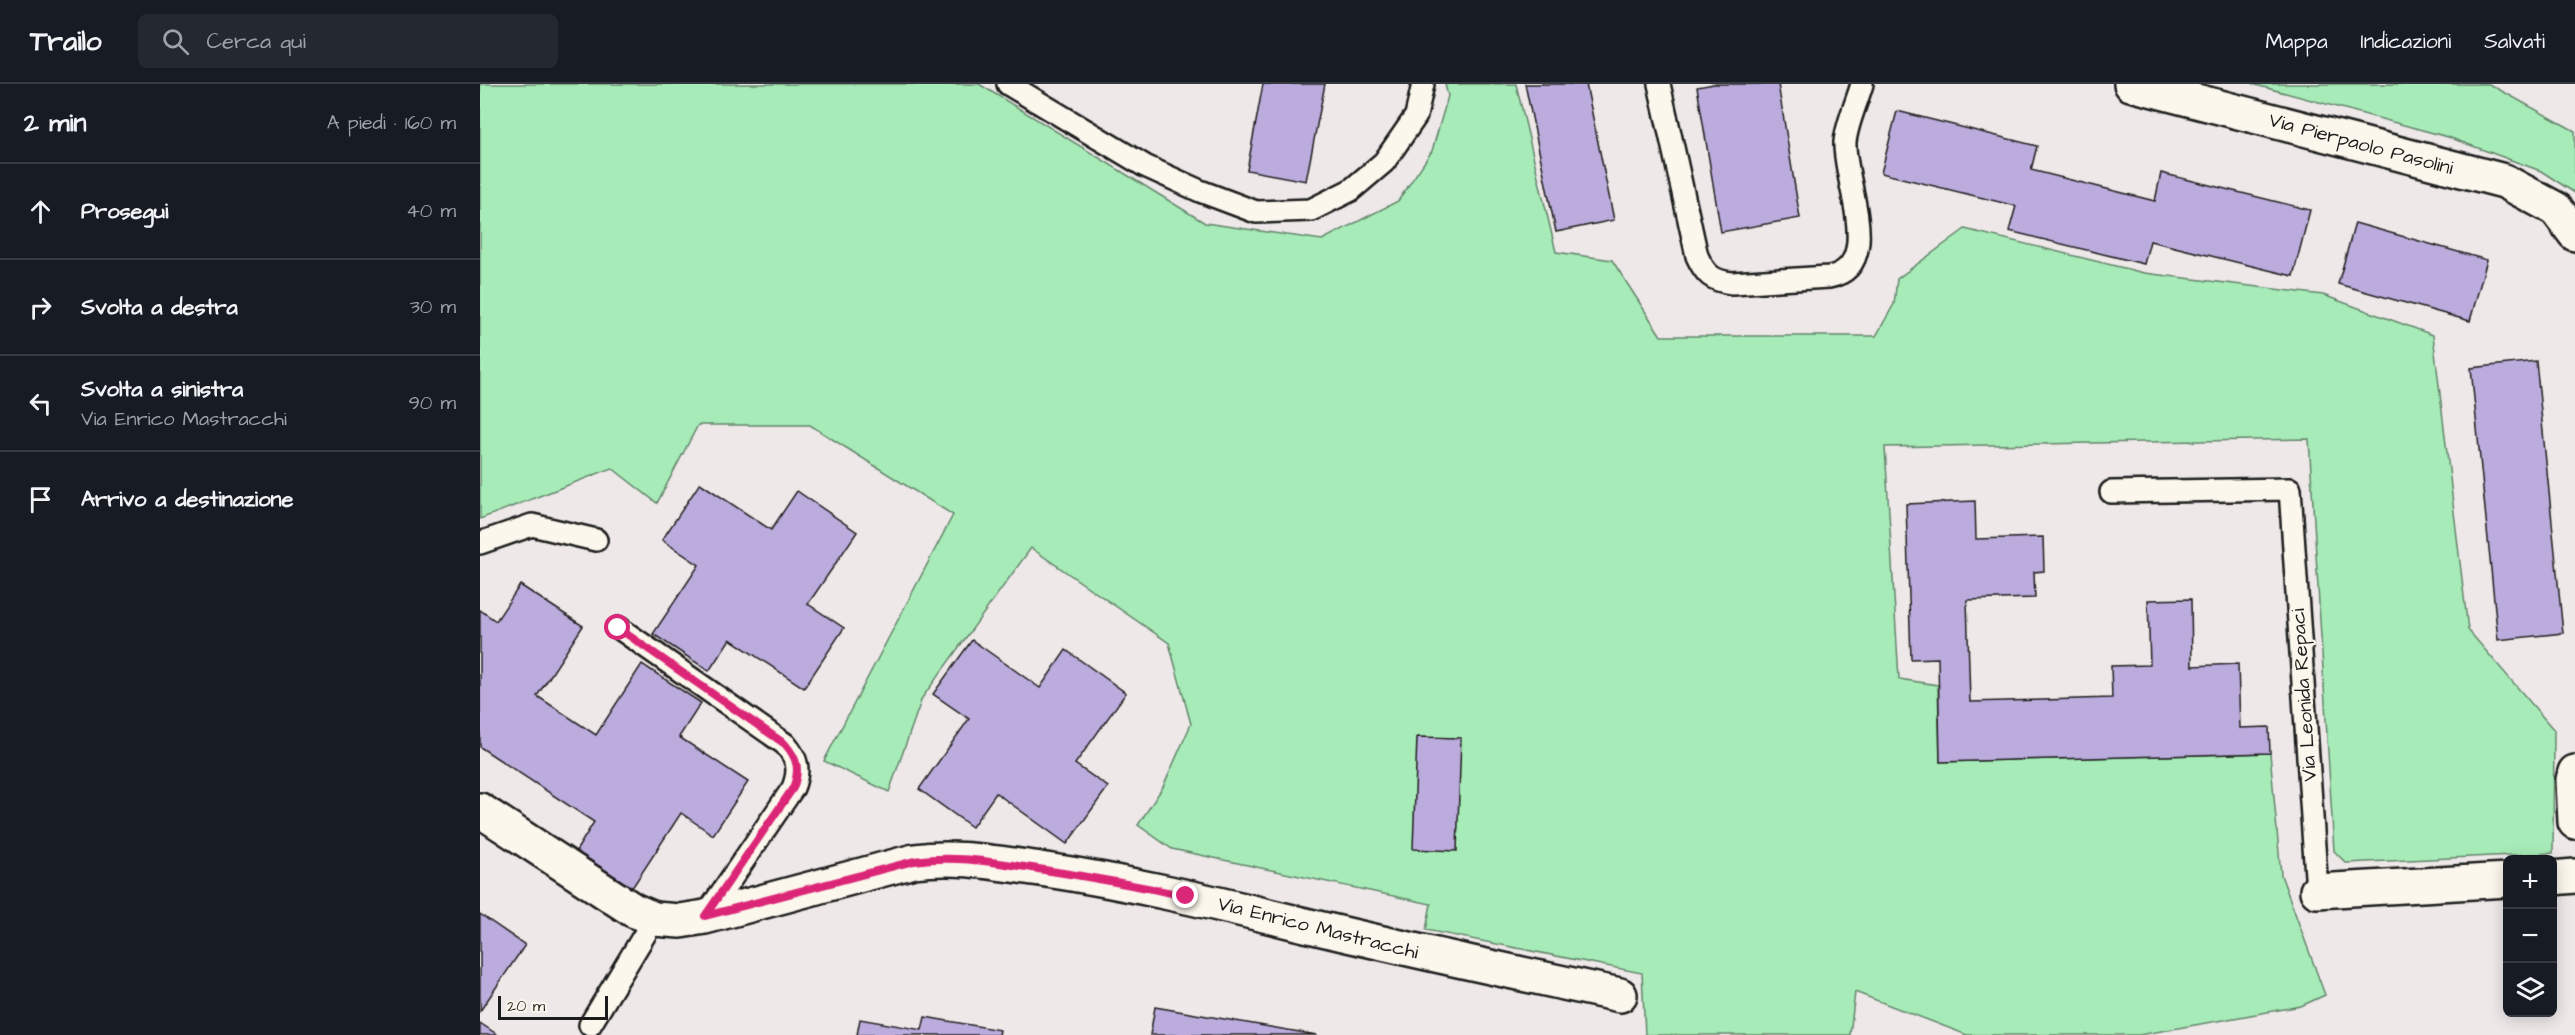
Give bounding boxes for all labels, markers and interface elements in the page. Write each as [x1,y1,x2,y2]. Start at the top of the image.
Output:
search box [138,14,558,68]
text: Trailo [30,22,102,61]
icon: search [159,25,192,58]
text: Cerca qui [207,26,306,57]
text: Mappa [2265,27,2328,56]
text: Indicazioni [2361,27,2451,56]
text: Salvati [2484,27,2545,56]
text: 2 min [24,105,86,141]
street label: Via Pierpaolo Pasolini [2266,106,2456,182]
text: A piedi · 160 m [327,109,456,137]
icon: ahead [24,195,57,228]
text: Prosegui [81,196,168,227]
text: 40 m [406,197,456,225]
icon: right [24,291,57,324]
text: Svolta a destra [81,292,238,323]
text: 30 m [410,293,456,321]
text: Svolta a sinistra [81,374,243,405]
icon: left [24,387,57,420]
text: 90 m [408,389,456,417]
text: Via Enrico Mastracchi [81,405,287,433]
icon: arrive [24,483,57,516]
text: Arrivo a destinazione [81,484,293,515]
street label: Via Leonida Repaci [2284,608,2324,782]
route start [604,614,630,640]
map controls [2503,855,2557,1017]
button: + [2503,855,2557,909]
route end [1172,882,1198,908]
street label: Via Enrico Mastracchi [1215,890,1421,966]
button: − [2503,909,2557,963]
button: layers [2503,963,2557,1017]
scale bar [498,993,608,1020]
text: 20 m [507,995,545,1017]

